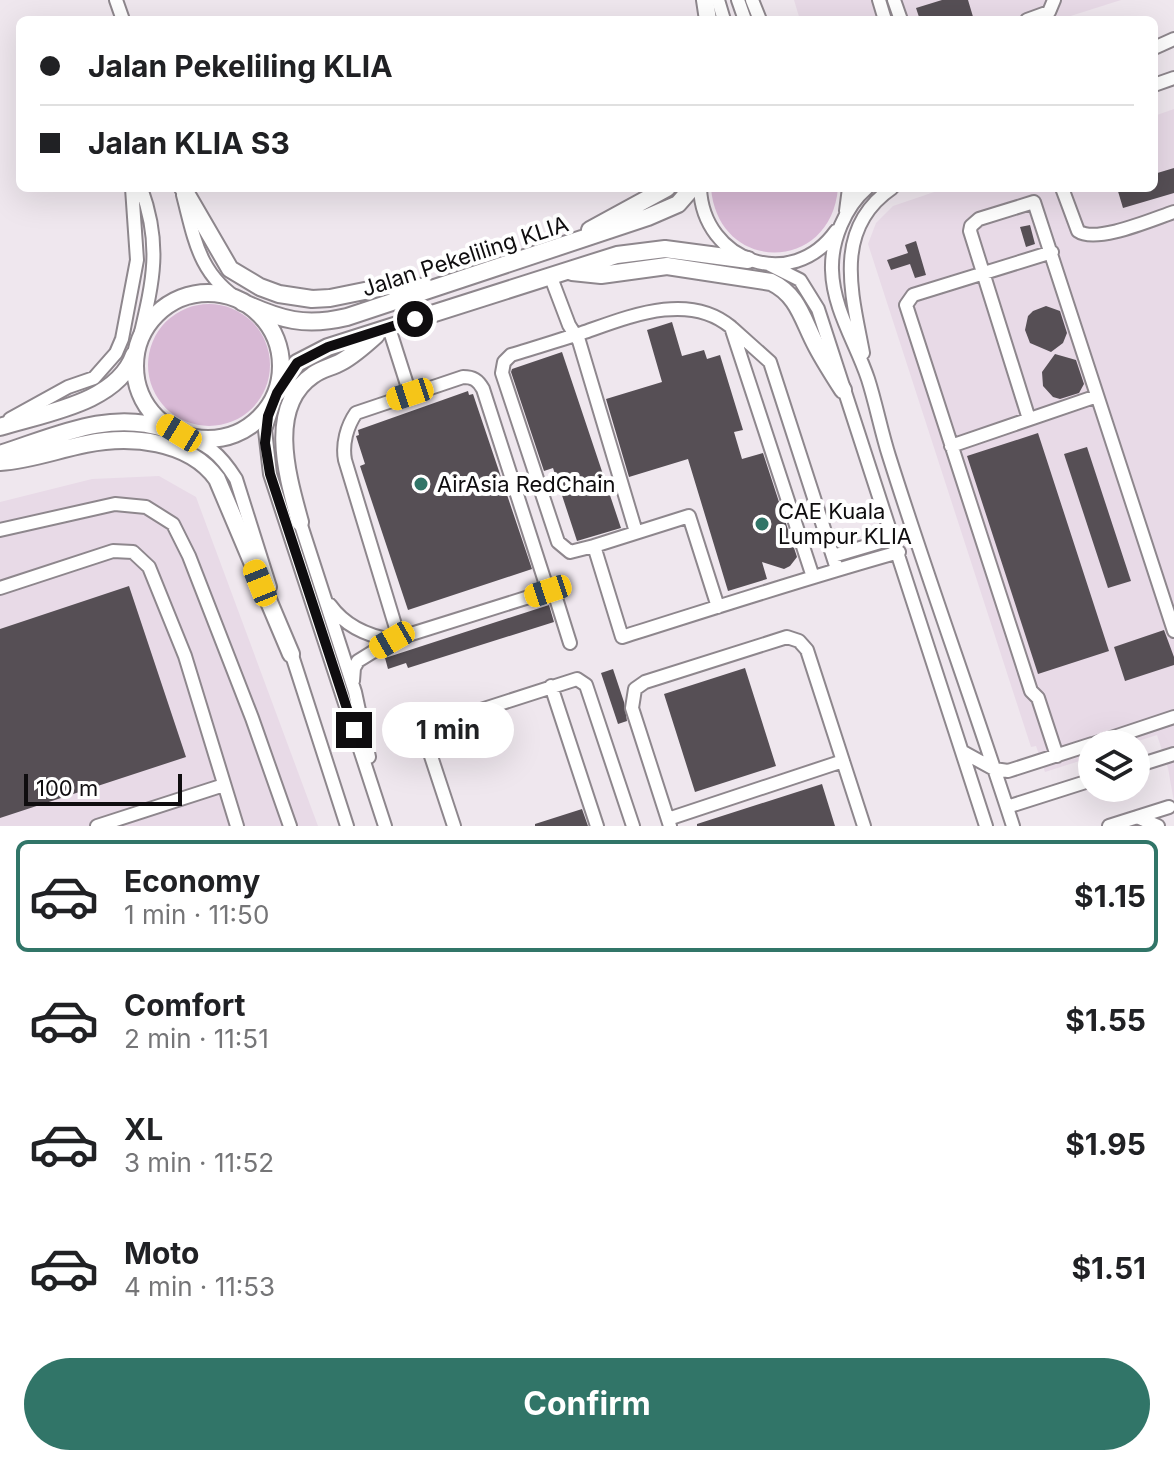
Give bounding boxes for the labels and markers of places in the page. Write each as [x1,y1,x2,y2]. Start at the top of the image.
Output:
place label: AirAsia RedChain [437,471,616,497]
marker: AirAsia RedChain [412,475,430,493]
place label: CAE Kuala Lumpur KLIA [778,498,912,549]
marker: CAE Kuala Lumpur KLIA [753,515,771,533]

